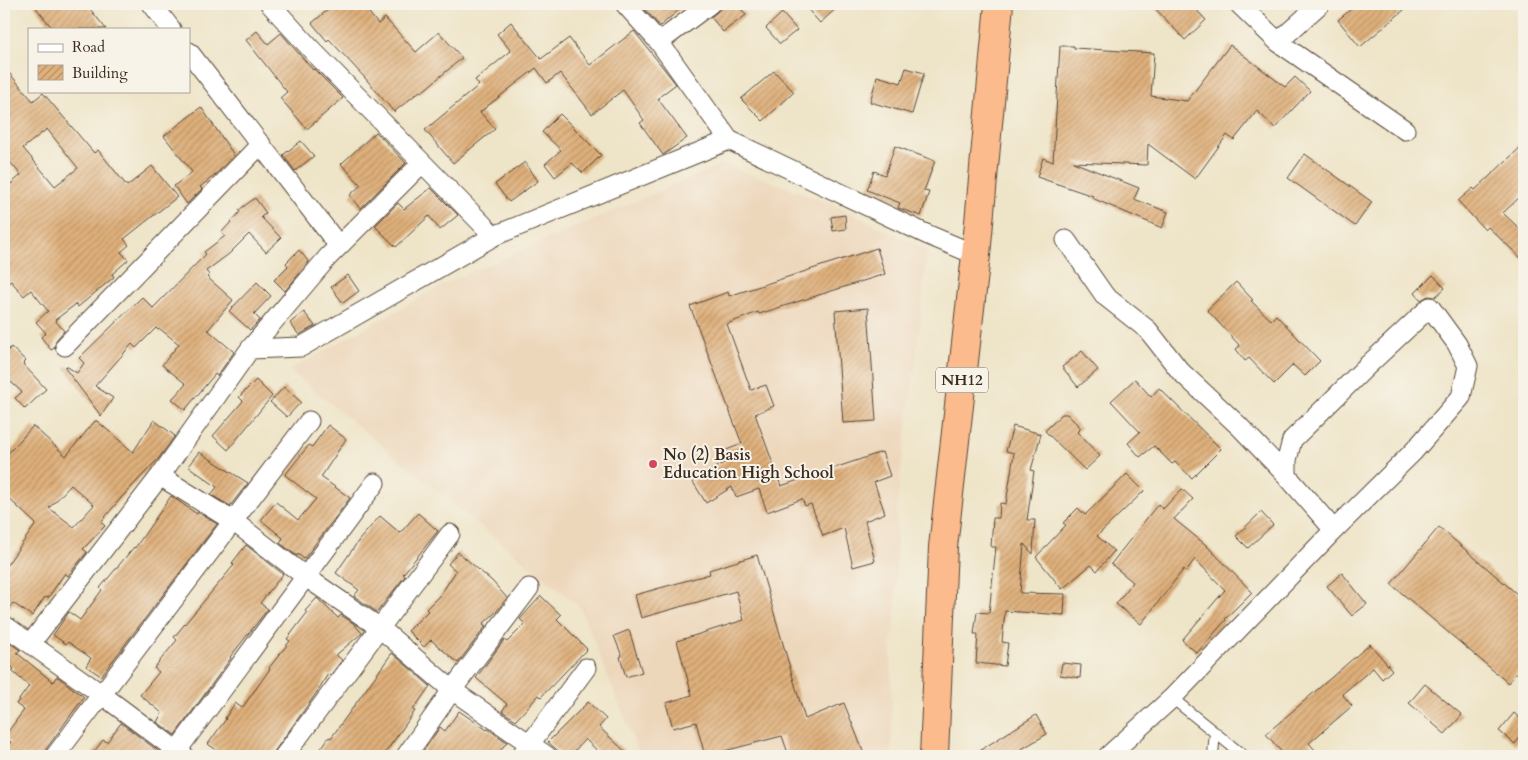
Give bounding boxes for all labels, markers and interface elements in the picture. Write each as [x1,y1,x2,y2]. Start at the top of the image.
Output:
legend [28,28,190,92]
text: Road [72,37,105,57]
text: Building [72,63,128,83]
road number: NH12 [936,368,988,392]
place label: No (2) Basis Education High School [663,444,834,484]
marker: No (2) Basis Education High School [647,458,659,470]

